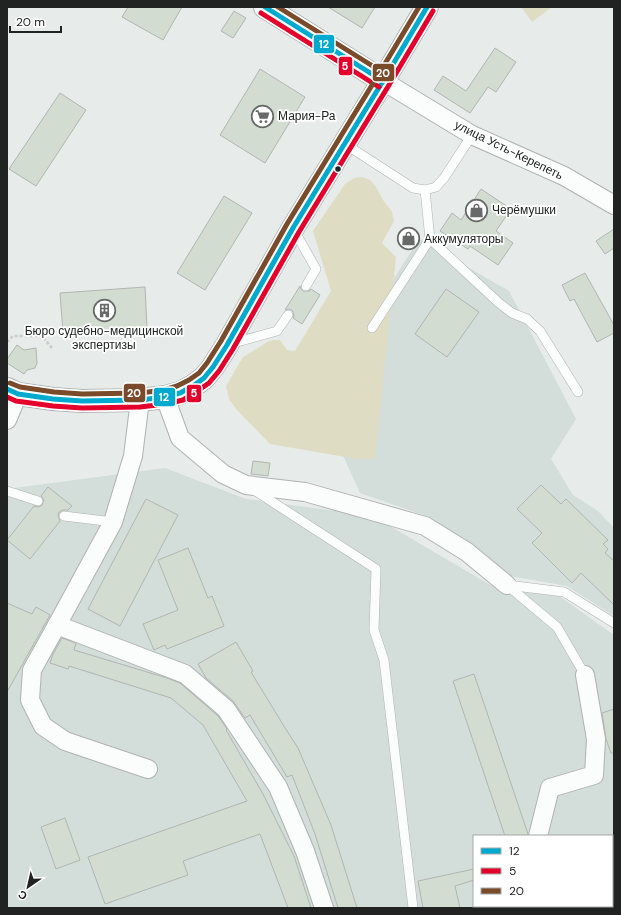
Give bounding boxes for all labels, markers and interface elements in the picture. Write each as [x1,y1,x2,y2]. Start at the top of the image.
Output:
scale bar [10,8,61,34]
text: 20 m [16,14,45,30]
line badge: 12 [313,34,335,54]
text: 12 [319,37,329,51]
line badge: 5 [338,56,353,76]
text: 5 [342,59,349,73]
line badge: 20 [372,63,395,82]
text: 20 [376,66,390,80]
supermarket icon: Мария-Ра [250,103,276,129]
place label: Мария-Ра [278,108,336,124]
street label: улица Усть-Керепеть [452,117,566,183]
unlabelled marker [333,164,343,174]
shop icon: Черёмушки [464,197,490,223]
place label: Черёмушки [492,202,556,218]
shop icon: Аккумуляторы [395,226,421,252]
place label: Аккумуляторы [424,231,503,247]
building icon: Бюро судебно-медицинской экспертизы [91,297,117,323]
place label: Бюро судебно-медицинской экспертизы [25,323,183,353]
line badge: 20 [123,383,146,403]
line badge: 5 [186,384,202,403]
text: 20 [127,386,141,400]
text: 5 [191,386,198,400]
line badge: 12 [153,387,176,407]
text: 12 [159,390,169,404]
legend [473,835,613,907]
text: 12 [509,843,520,859]
text: 5 [509,863,516,879]
north arrow [8,867,48,907]
text: 20 [509,883,524,899]
text: С [15,887,30,903]

